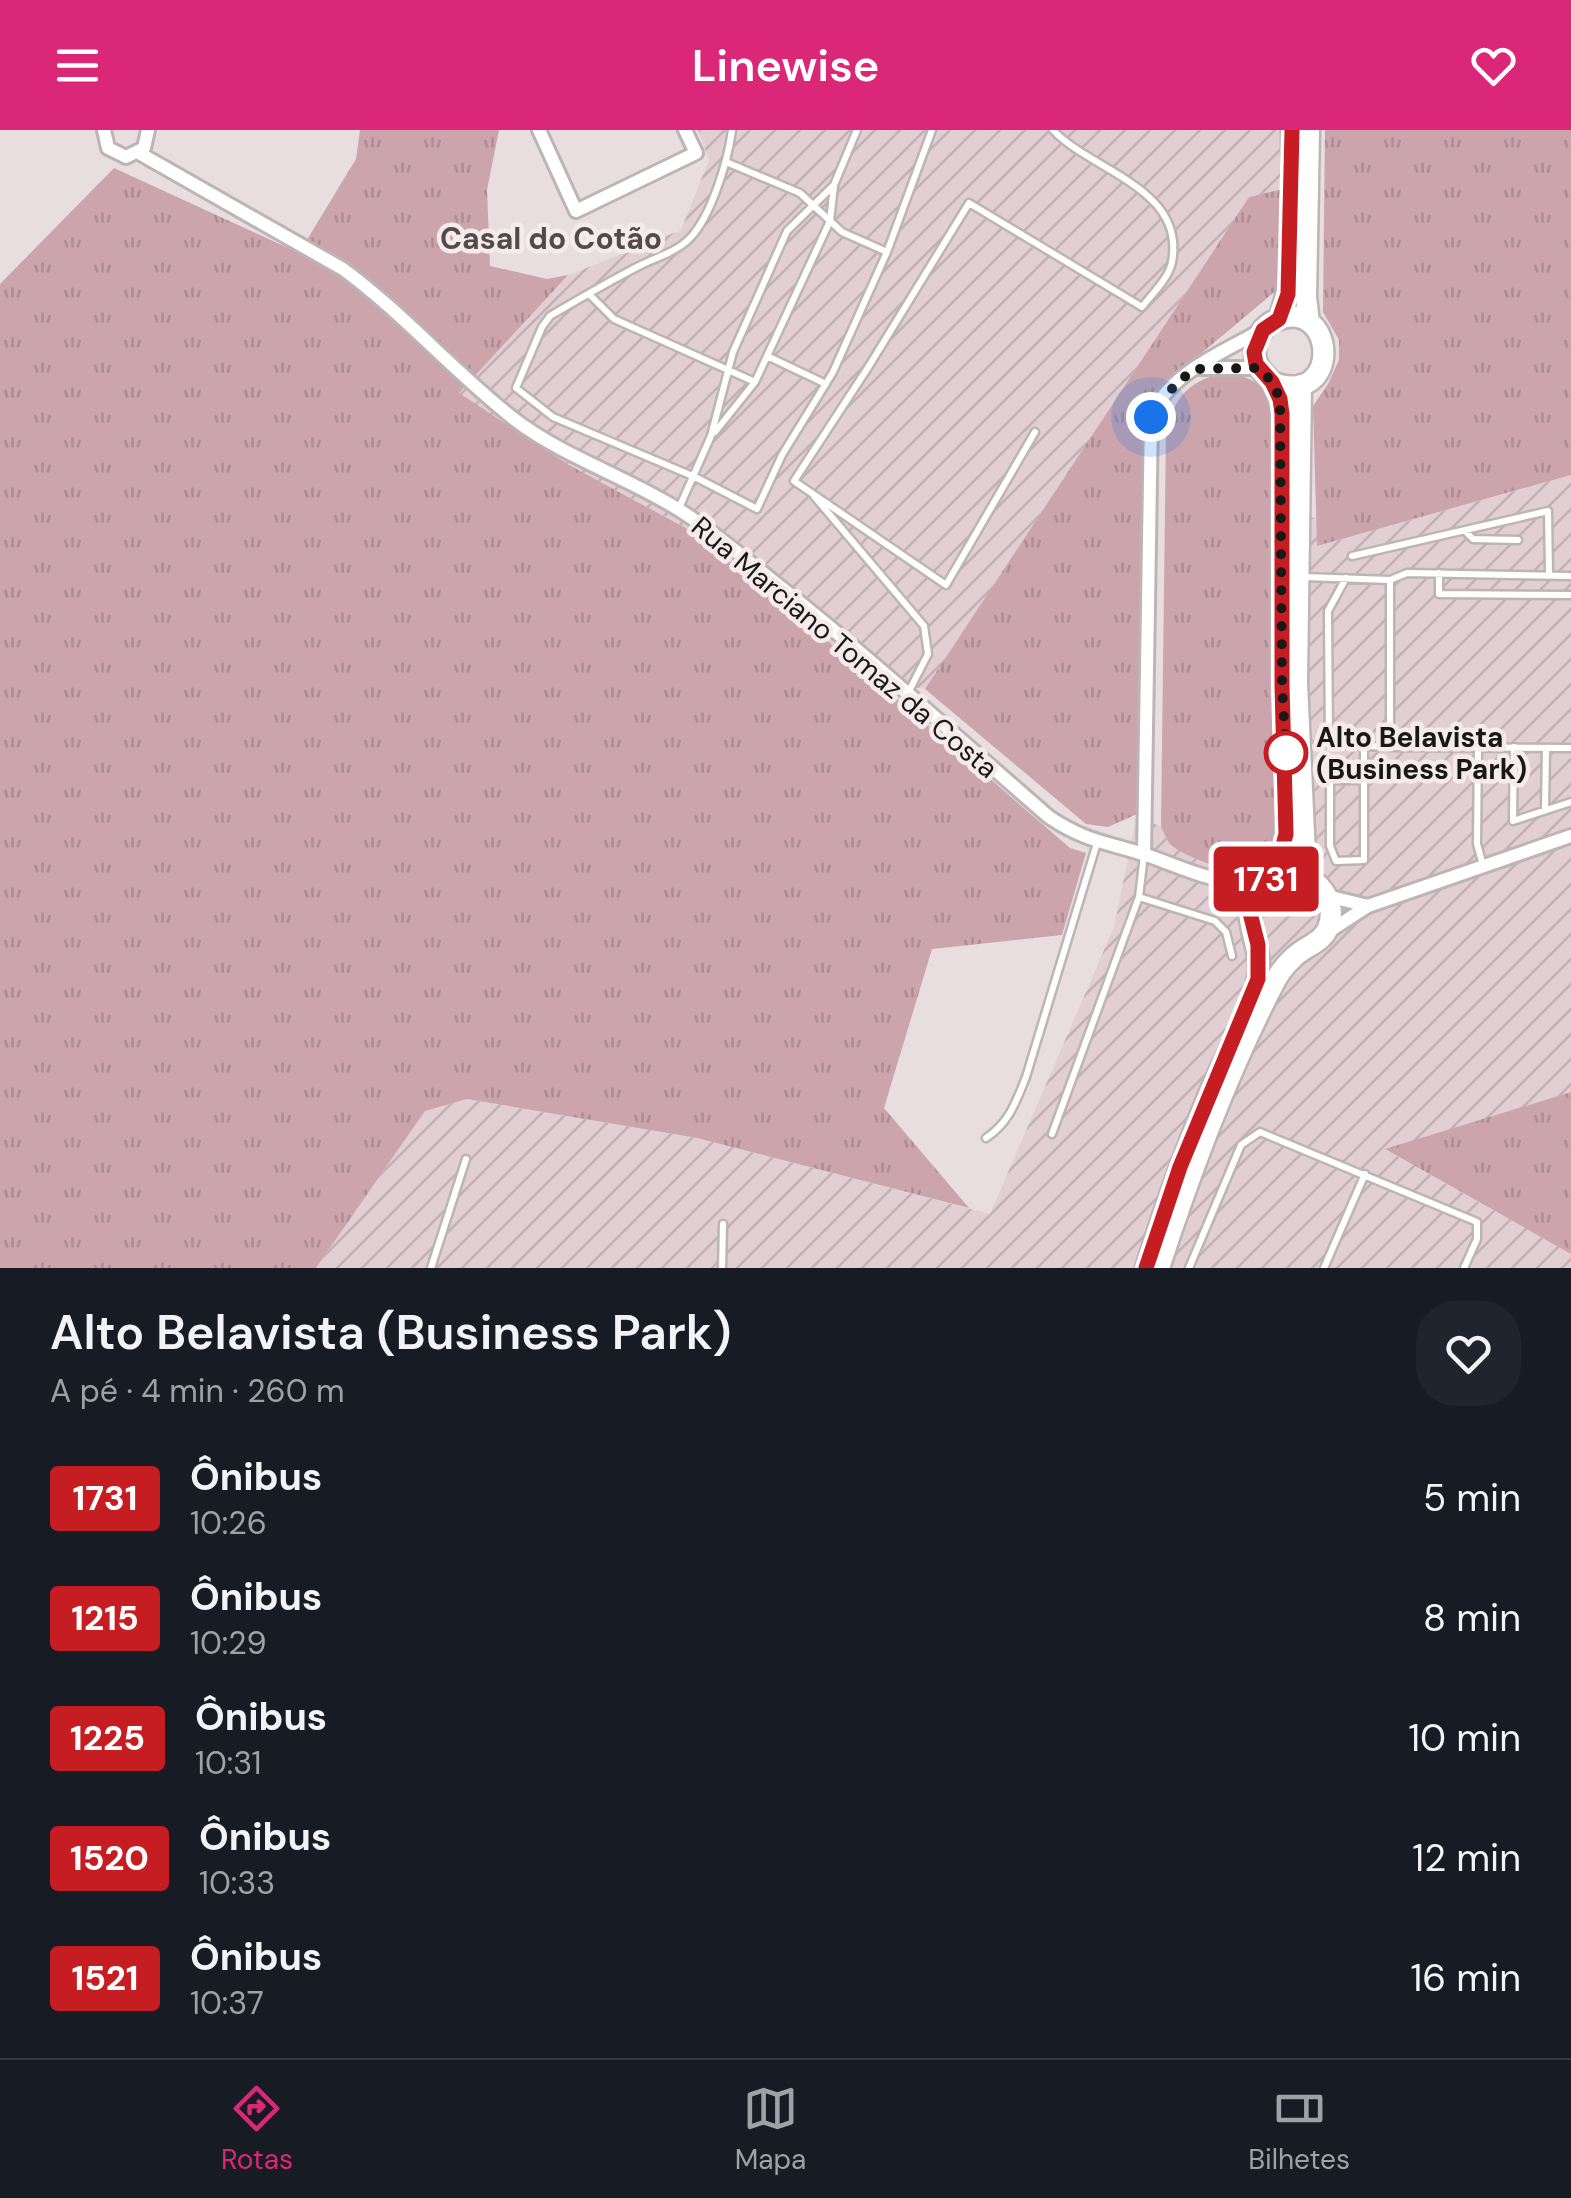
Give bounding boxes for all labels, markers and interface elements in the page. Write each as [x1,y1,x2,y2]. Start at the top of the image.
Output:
text: Linewise [692,36,879,95]
icon: menu [50,38,105,93]
icon: heart [1466,38,1521,93]
district label: Casal do Cotão [440,219,662,258]
your location [1126,392,1176,442]
street label: Rua Marciano Tomaz da Costa [684,508,1006,787]
place label: Alto Belavista (Business Park) [1316,719,1527,788]
marker: Alto Belavista (Business Park) [1265,732,1307,774]
line badge: 1731 [1196,846,1336,912]
text: 1731 [1234,856,1298,902]
text: Alto Belavista (Business Park) [50,1301,732,1364]
button: heart [1416,1301,1521,1406]
text: A pé · 4 min · 260 m [50,1370,345,1412]
text: Ônibus [190,1452,322,1502]
text: 5 min [1423,1473,1521,1523]
text: 1731 [73,1475,137,1521]
text: 10:26 [190,1502,267,1544]
text: Ônibus [190,1572,322,1622]
text: 8 min [1423,1593,1521,1643]
text: 1215 [71,1595,139,1641]
text: 10:29 [190,1622,267,1664]
text: Ônibus [195,1692,327,1742]
text: 10 min [1408,1713,1521,1763]
text: 1225 [70,1715,145,1761]
text: 10:31 [195,1742,262,1784]
text: Ônibus [199,1812,331,1862]
text: 12 min [1412,1833,1521,1883]
text: 1520 [70,1835,149,1881]
text: 10:33 [199,1862,275,1904]
text: Ônibus [190,1932,322,1982]
text: 16 min [1410,1953,1521,2003]
text: 1521 [71,1955,139,2001]
text: 10:37 [190,1982,264,2024]
tab: Rotas [221,2081,293,2178]
tab: Mapa [735,2081,806,2178]
tab: Bilhetes [1248,2081,1350,2178]

